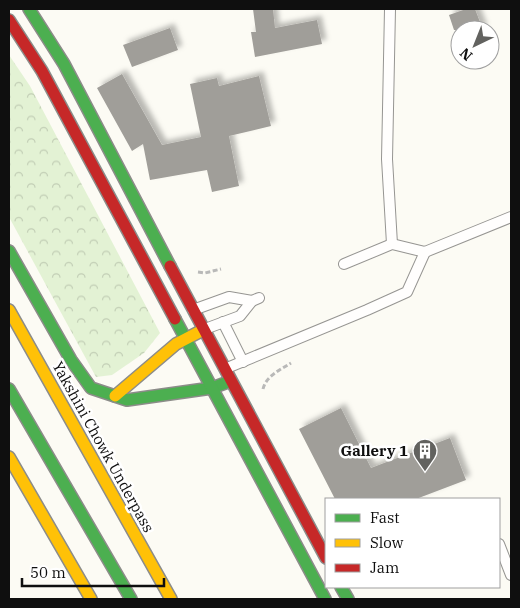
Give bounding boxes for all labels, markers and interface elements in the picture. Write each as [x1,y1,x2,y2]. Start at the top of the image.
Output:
north arrow [450,20,500,70]
text: N [456,44,476,65]
street label: Yakshini Chowk Underpass [48,358,158,536]
building icon: Gallery 1 [412,438,438,472]
place label: Gallery 1 [340,441,408,460]
legend [325,498,500,588]
text: Fast [370,508,400,527]
text: Slow [370,533,404,552]
scale bar [22,556,165,588]
text: Jam [370,558,399,577]
text: 50 m [30,563,66,582]

